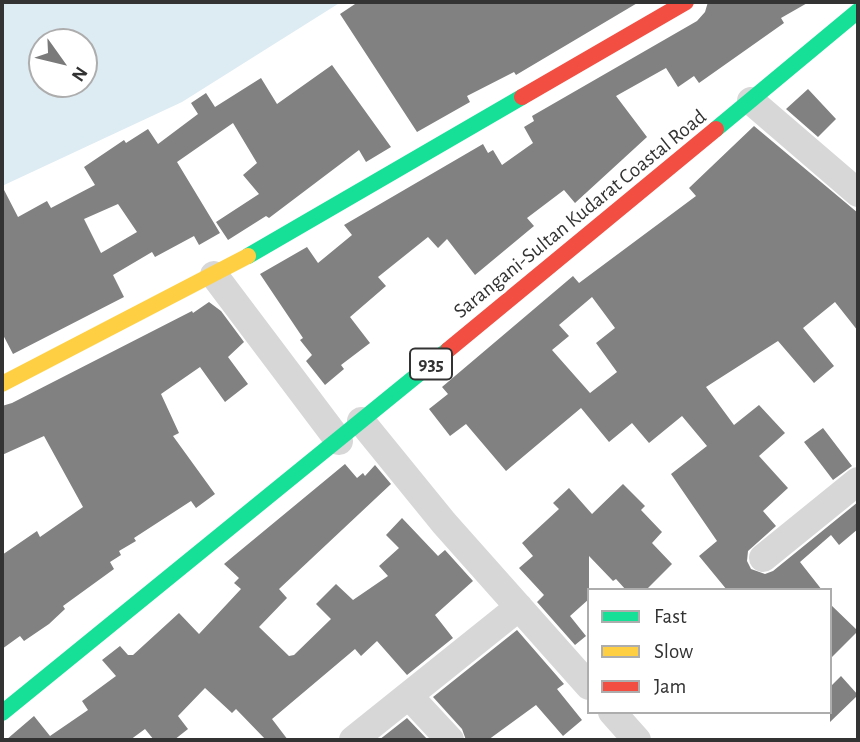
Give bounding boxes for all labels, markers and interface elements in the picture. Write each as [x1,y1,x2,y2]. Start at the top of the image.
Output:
north arrow [28,28,98,98]
text: N [68,63,91,85]
street label: Sarangani-Sultan Kudarat Coastal Road [449,104,711,324]
road number: 935 [410,348,452,380]
legend [587,588,832,714]
text: Fast [654,606,687,627]
text: Slow [654,641,693,662]
text: Jam [654,676,686,697]

